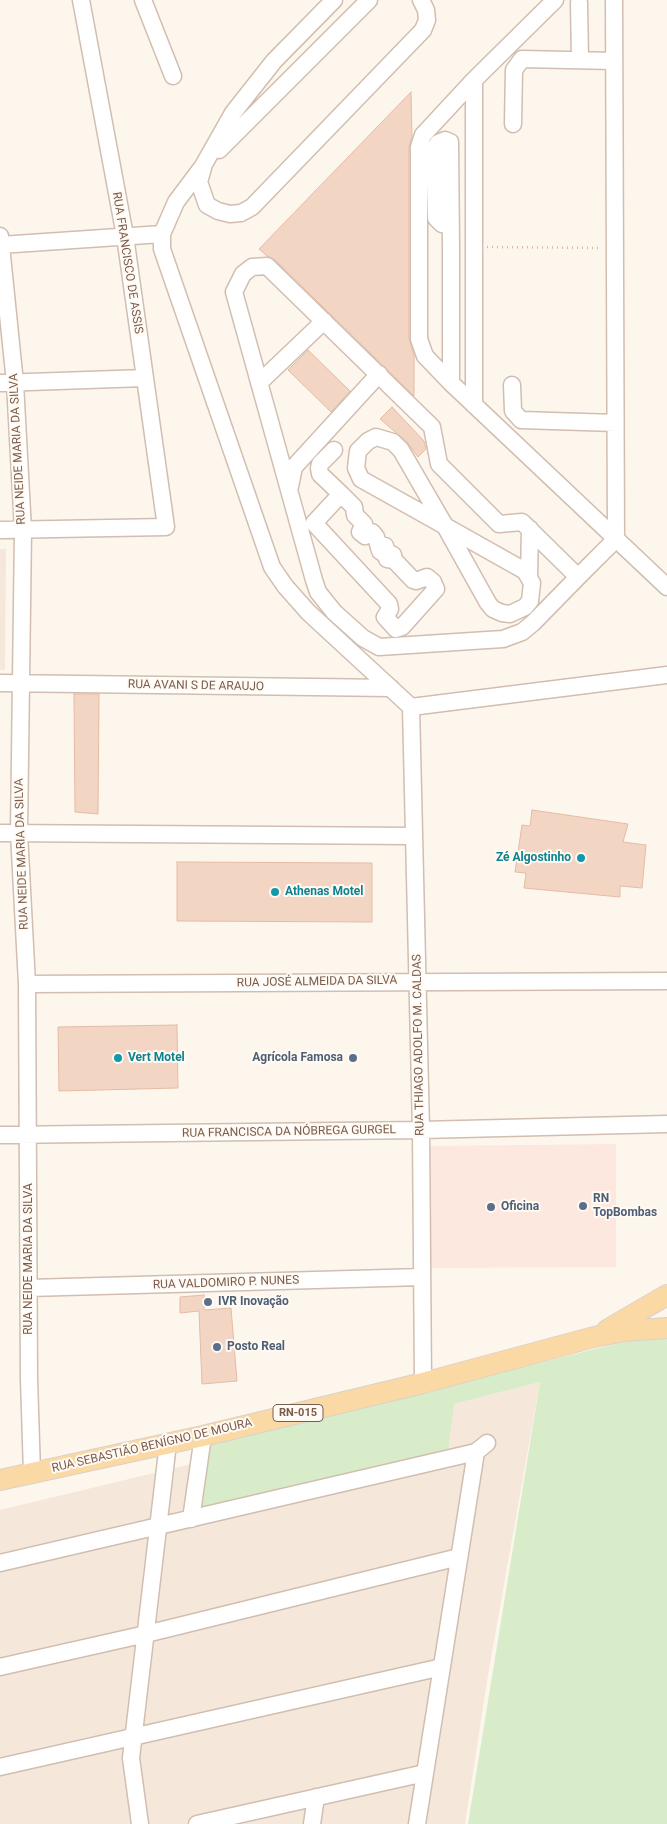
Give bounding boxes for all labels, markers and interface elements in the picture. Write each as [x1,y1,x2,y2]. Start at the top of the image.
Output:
street label: RUA FRANCISCO DE ASSIS [109,191,145,335]
street label: RUA NEIDE MARIA DA SILVA [7,373,29,525]
street label: RUA AVANI S DE ARAUJO [128,678,264,694]
street label: RUA NEIDE MARIA DA SILVA [12,778,32,930]
place label: Zé Algostinho [496,851,571,865]
marker: Zé Algostinho [575,852,587,864]
place label: Athenas Motel [285,885,364,899]
marker: Athenas Motel [269,886,281,898]
street label: RUA THIAGO ADOLFO M. CALDAS [410,954,428,1136]
street label: RUA JOSÉ ALMEIDA DA SILVA [237,973,397,991]
place label: Vert Motel [128,1051,185,1065]
place label: Agrícola Famosa [252,1051,343,1065]
marker: Vert Motel [112,1052,124,1064]
marker: Agrícola Famosa [347,1052,359,1064]
street label: RUA FRANCISCA DA NÓBREGA GURGEL [182,1123,396,1141]
street label: RUA NEIDE MARIA DA SILVA [22,1183,36,1335]
place label: RN TopBombas [593,1192,657,1220]
place label: Oficina [501,1200,539,1214]
marker: RN TopBombas [577,1200,589,1212]
marker: Oficina [485,1201,497,1213]
street label: RUA VALDOMIRO P. NUNES [153,1273,299,1293]
place label: IVR Inovação [218,1295,289,1309]
marker: IVR Inovação [202,1296,214,1308]
place label: Posto Real [227,1340,285,1354]
marker: Posto Real [211,1341,223,1353]
road number: RN-015 [273,1405,323,1422]
street label: RUA SEBASTIÃO BENÍGNO DE MOURA [50,1416,254,1476]

